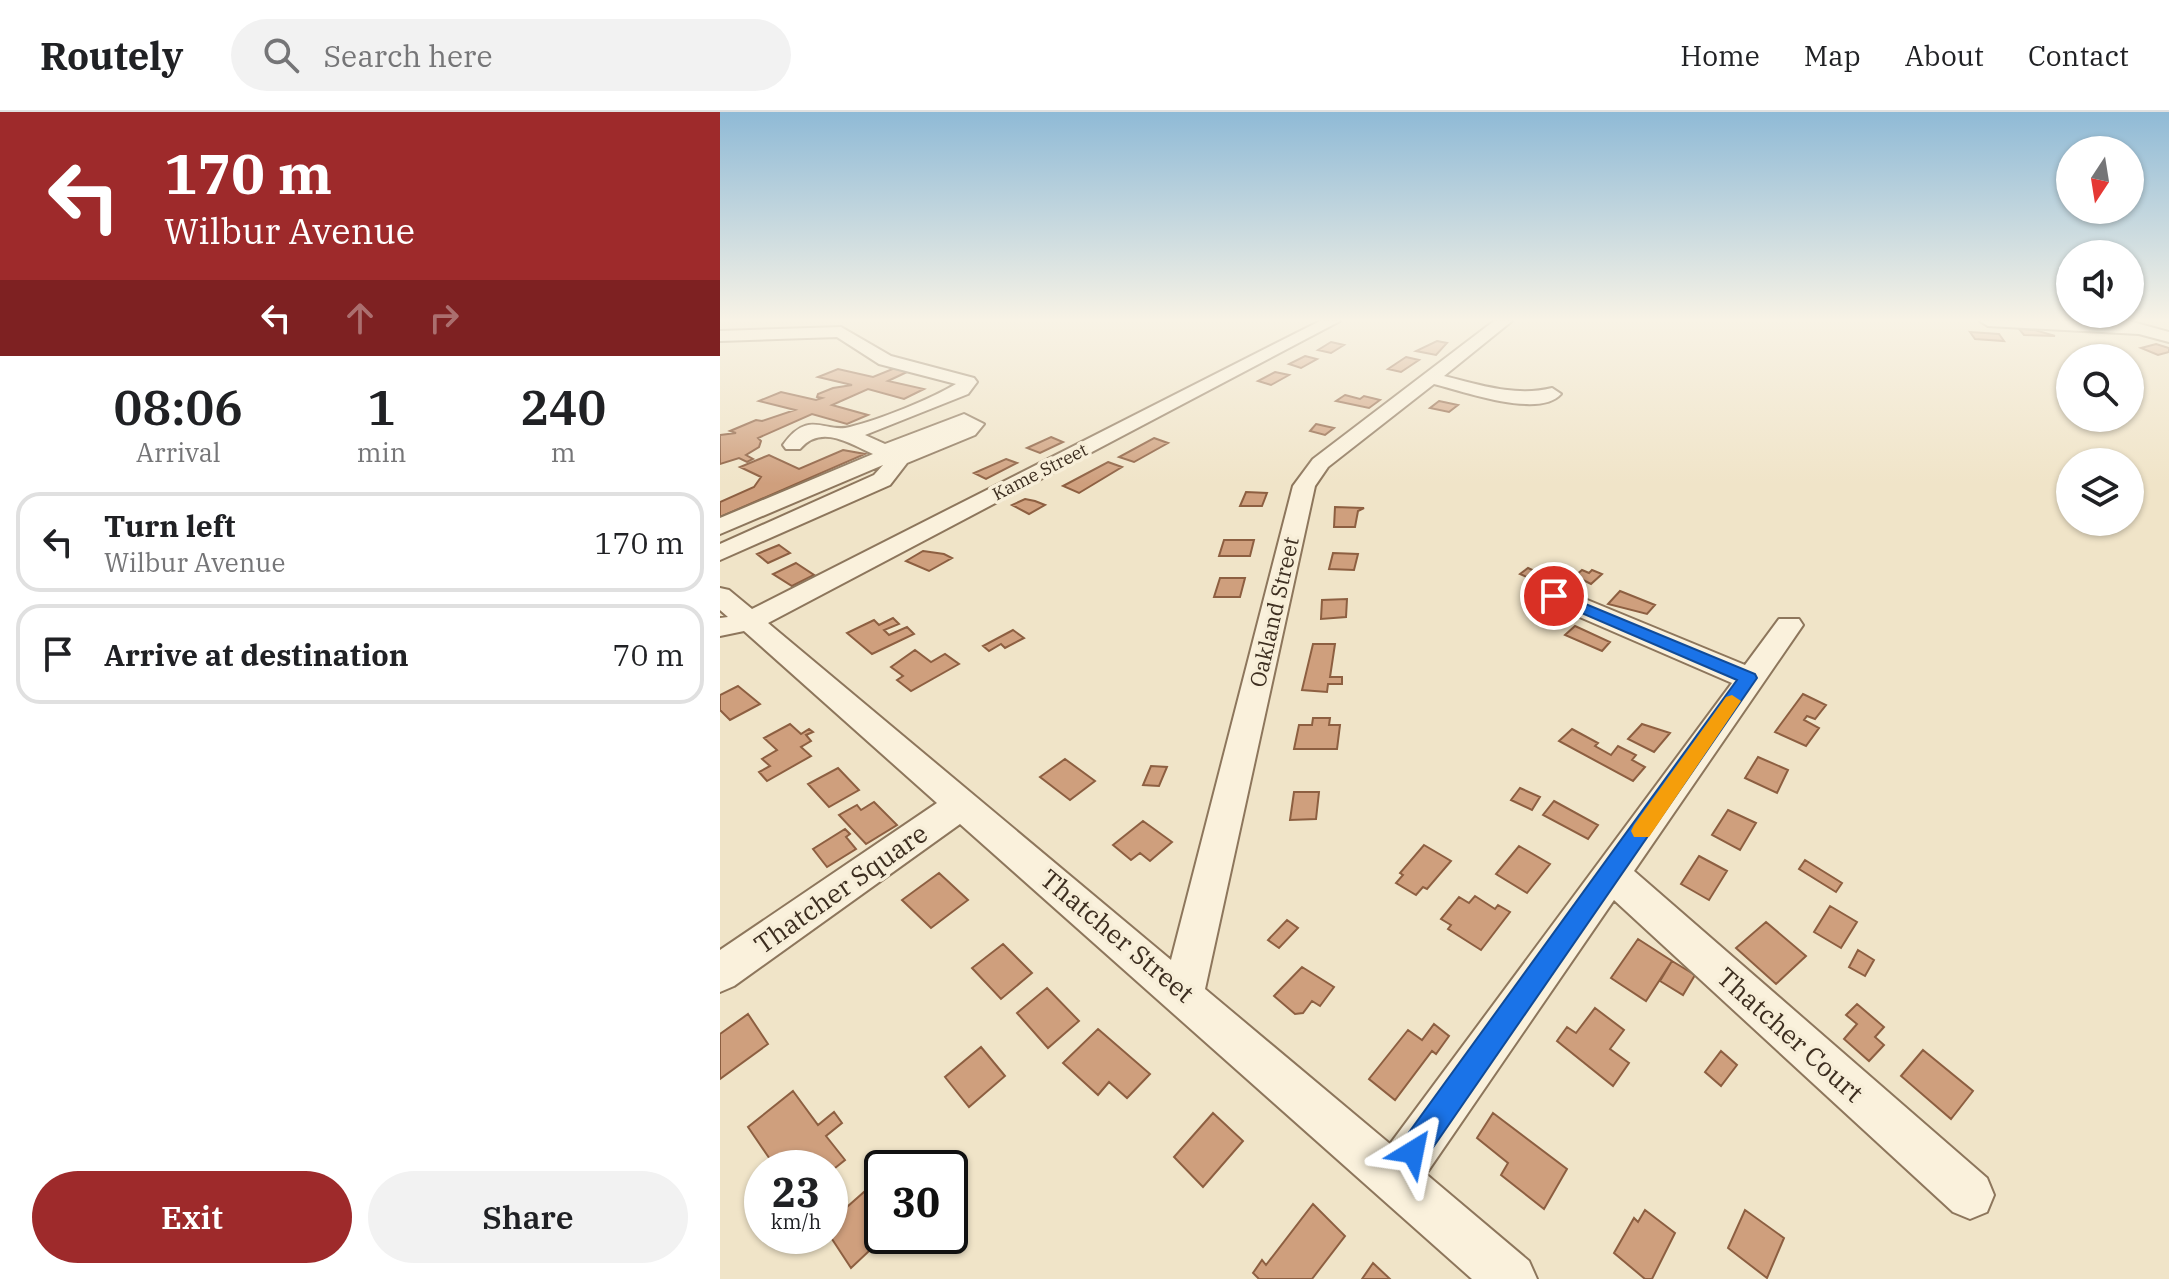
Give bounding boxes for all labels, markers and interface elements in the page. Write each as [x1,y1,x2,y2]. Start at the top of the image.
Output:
search box [231,19,791,91]
text: Routely [40,31,183,80]
icon: search [259,33,303,77]
text: Search here [323,36,492,75]
text: Home [1680,37,1760,74]
text: Map [1804,37,1861,74]
text: About [1905,37,1984,74]
text: Contact [2028,37,2129,74]
north arrow [2056,136,2144,224]
map controls [2056,136,2144,536]
text: 170 m [164,137,332,209]
icon: left [32,144,136,248]
text: Wilbur Avenue [164,207,415,254]
button: sound [2056,240,2144,328]
icon: left [254,296,298,340]
icon: ahead [338,296,382,340]
icon: right [422,296,466,340]
button: search [2056,344,2144,432]
text: 08:06 [114,376,243,438]
text: 1 [367,376,396,438]
text: 240 [520,376,606,438]
text: Arrival [136,435,221,469]
text: min [357,435,406,469]
text: m [551,435,576,469]
street label: Kame Street [988,438,1091,505]
button: layers [2056,448,2144,536]
text: Turn left [104,506,236,545]
icon: left [36,520,80,564]
text: 170 m [594,523,684,562]
street label: Oakland Street [1242,534,1305,690]
text: Wilbur Avenue [104,545,285,579]
pin [1520,562,1588,630]
icon: arrive [1532,574,1576,618]
icon: arrive [36,632,80,676]
text: Arrive at destination [104,635,409,674]
text: 70 m [612,635,684,674]
street label: Thatcher Square [747,816,934,961]
street label: Thatcher Street [1034,861,1202,1009]
street label: Thatcher Court [1710,959,1871,1109]
position arrow [1371,1110,1455,1194]
speed limit sign: 30 [864,1150,968,1254]
text: 23 [772,1166,820,1218]
button: Exit [32,1171,352,1263]
button: Share [368,1171,688,1263]
text: km/h [771,1208,821,1235]

